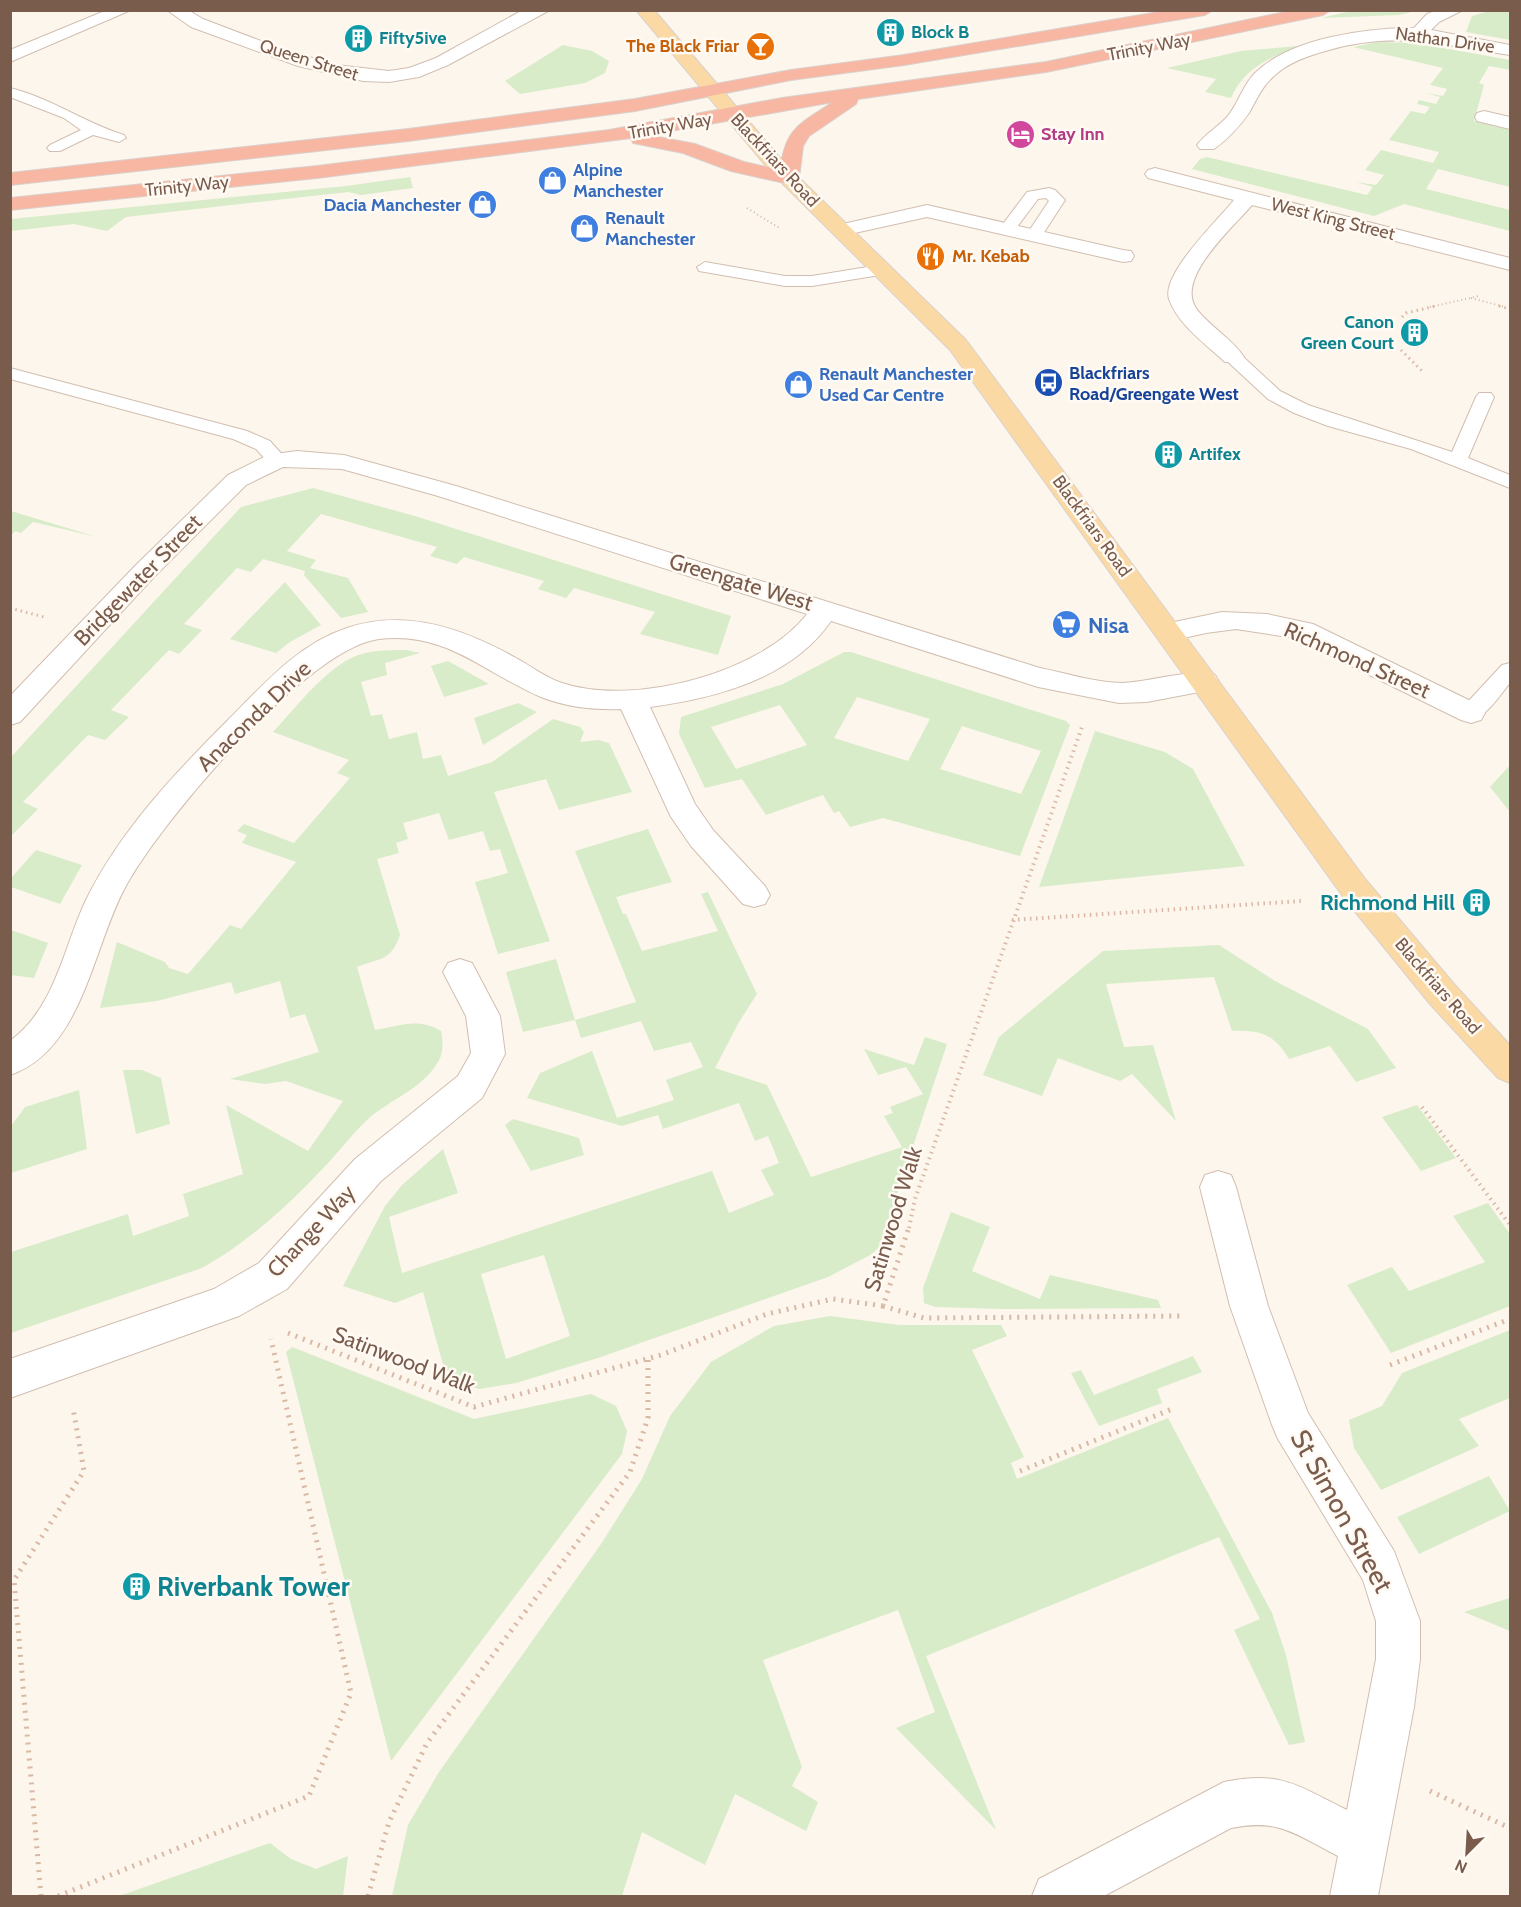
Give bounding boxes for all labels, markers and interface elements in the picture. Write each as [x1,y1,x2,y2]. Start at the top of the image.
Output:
building icon: Block B [874,16,906,48]
place label: Block B [911,21,969,43]
building icon: Fifty5ive [342,22,374,54]
street label: Nathan Drive [1394,22,1496,58]
place label: Fifty5ive [379,27,447,49]
street label: Trinity Way [1106,28,1192,66]
bar icon: The Black Friar [744,30,776,62]
street label: Queen Street [257,35,361,85]
place label: The Black Friar [626,35,739,57]
street label: Trinity Way [627,108,713,144]
street label: Blackfriars Road [726,109,824,211]
hotel icon: Stay Inn [1004,118,1036,150]
place label: Stay Inn [1041,123,1105,145]
place label: Alpine Manchester [573,159,663,202]
shop icon: Alpine Manchester [536,164,568,196]
street label: Trinity Way [144,171,230,201]
shop icon: Dacia Manchester [466,189,498,221]
street label: West King Street [1269,193,1397,245]
place label: Dacia Manchester [324,194,461,216]
place label: Renault Manchester [605,207,695,250]
shop icon: Renault Manchester [568,212,600,244]
restaurant icon: Mr. Kebab [915,240,947,272]
place label: Mr. Kebab [952,245,1030,267]
place label: Canon Green Court [1301,311,1394,354]
building icon: Canon Green Court [1399,316,1431,348]
place label: Blackfriars Road/Greengate West [1069,362,1239,405]
place label: Renault Manchester Used Car Centre [819,363,973,406]
bus stop icon: Blackfriars Road/Greengate West [1032,367,1064,399]
shop icon: Renault Manchester Used Car Centre [782,368,814,400]
building icon: Artifex [1152,438,1184,470]
place label: Artifex [1189,443,1241,465]
street label: Blackfriars Road [1048,471,1136,581]
street label: Bridgewater Street [68,508,208,651]
street label: Greengate West [666,547,817,617]
supermarket icon: Nisa [1051,609,1083,641]
place label: Nisa [1088,612,1129,639]
street label: Richmond Street [1280,616,1435,705]
street label: Anaconda Drive [191,655,317,777]
building icon: Richmond Hill [1460,886,1492,918]
place label: Richmond Hill [1320,889,1455,916]
street label: Blackfriars Road [1390,933,1486,1039]
street label: Satinwood Walk [858,1143,928,1295]
street label: Change Way [261,1179,361,1283]
street label: Satinwood Walk [329,1320,479,1400]
street label: St Simon Street [1284,1424,1400,1598]
building icon: Riverbank Tower [120,1570,152,1602]
place label: Riverbank Tower [157,1570,350,1603]
north arrow [1437,1823,1497,1883]
text: N [1452,1855,1470,1877]

